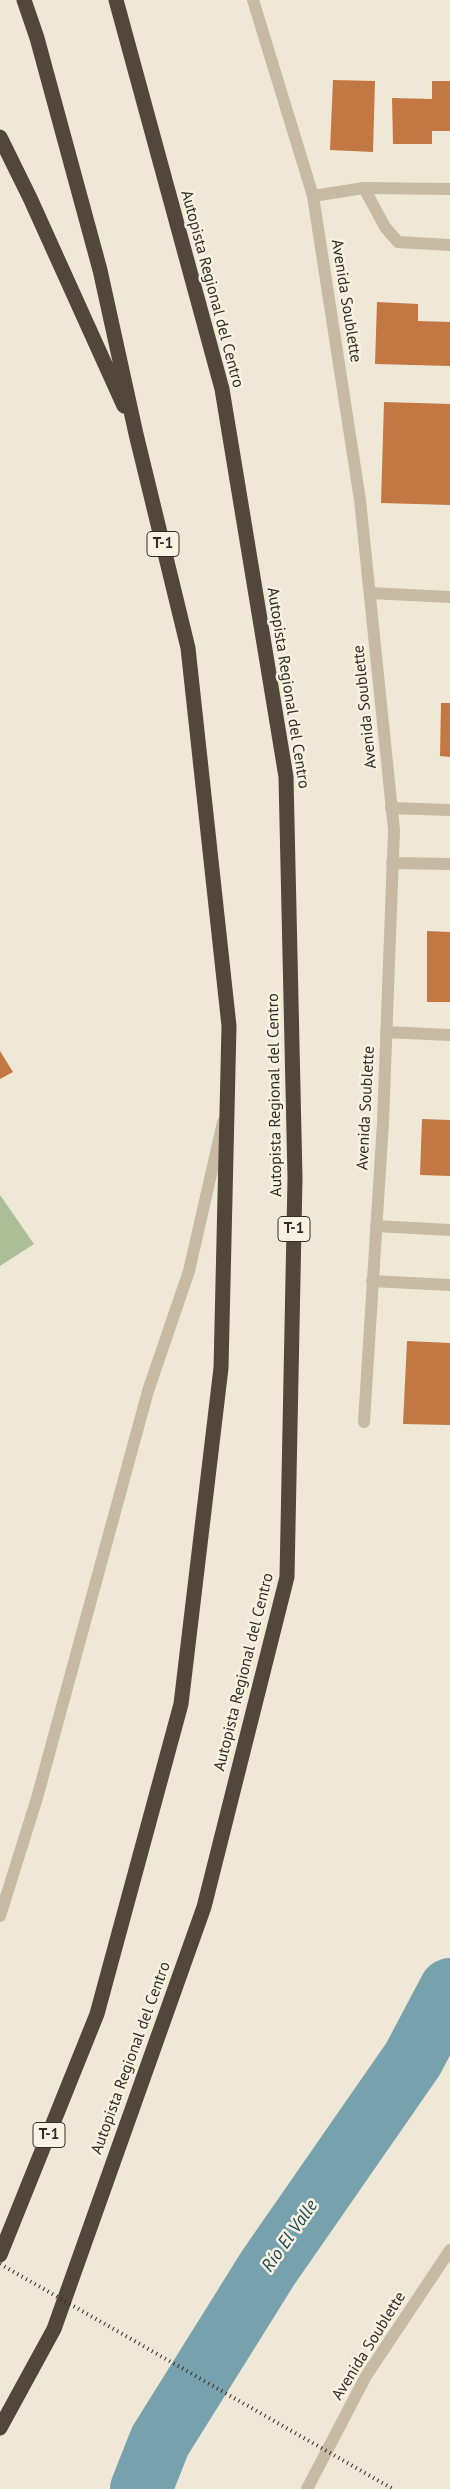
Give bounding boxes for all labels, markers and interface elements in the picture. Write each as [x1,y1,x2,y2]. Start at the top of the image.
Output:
street label: Autopista Regional del Centro [176,188,248,390]
street label: Avenida Soublette [327,238,365,364]
road number: T-1 [147,532,179,556]
street label: Autopista Regional del Centro [263,586,313,790]
street label: Avenida Soublette [349,644,381,770]
street label: Autopista Regional del Centro [264,993,286,1197]
street label: Avenida Soublette [353,1045,379,1171]
road number: T-1 [278,1216,310,1242]
street label: Autopista Regional del Centro [210,1571,278,1773]
street label: Autopista Regional del Centro [87,1959,175,2157]
road number: T-1 [33,2122,65,2148]
water label: Río El Valle [257,2196,323,2276]
street label: Avenida Soublette [328,2288,410,2404]

